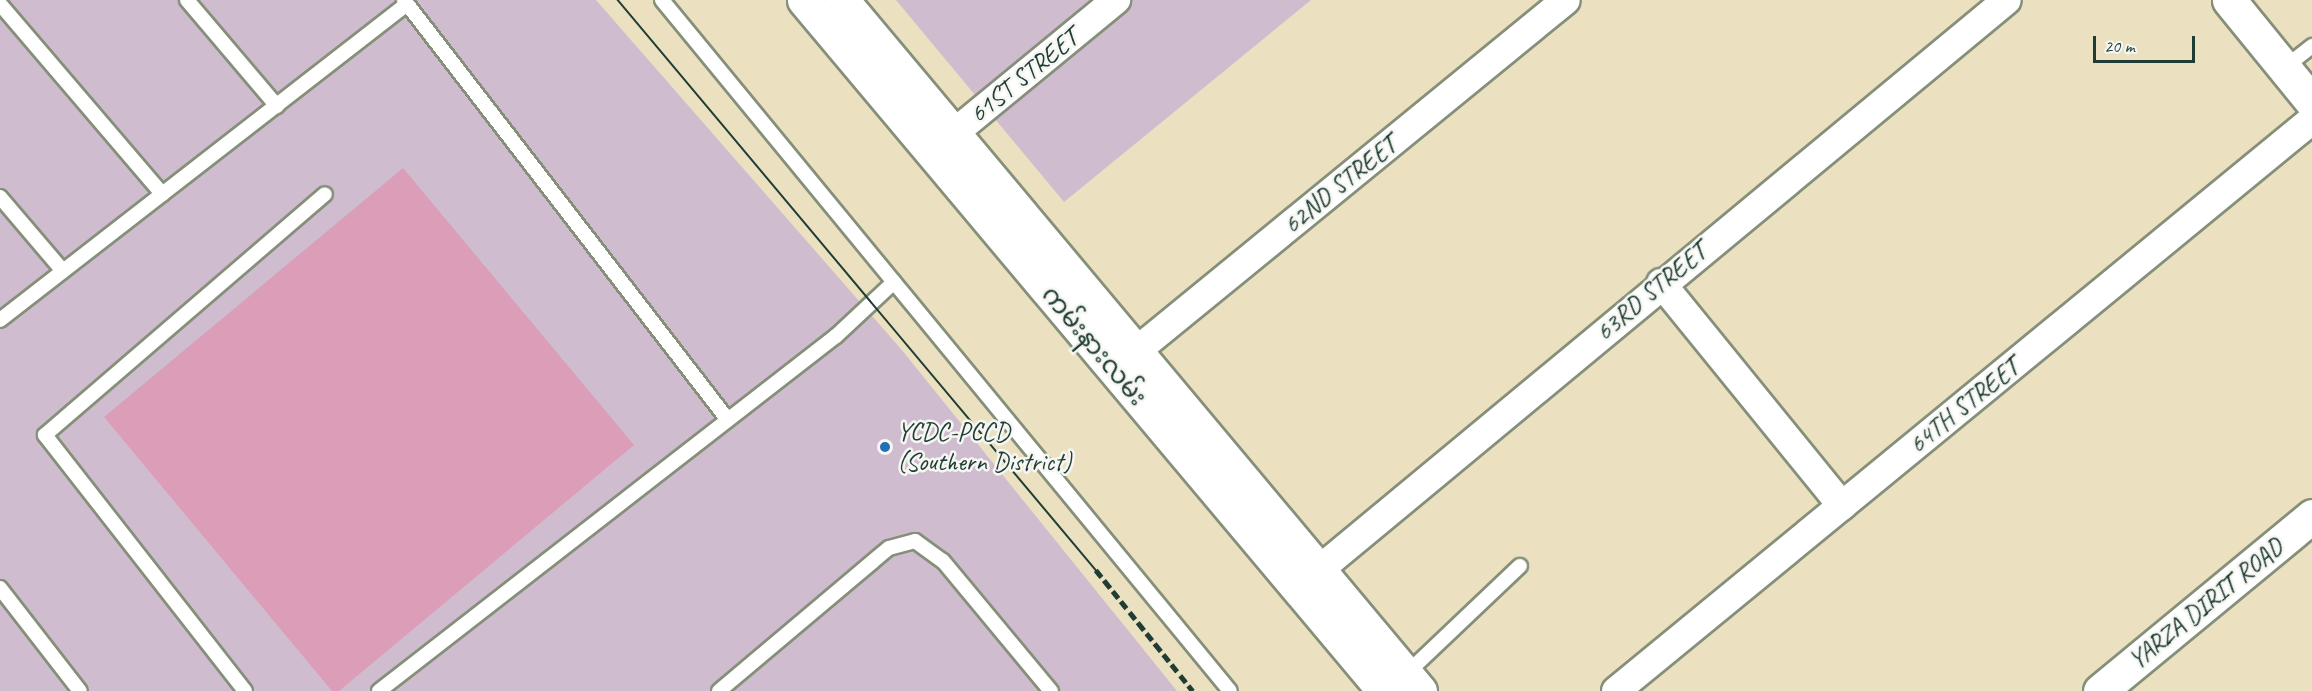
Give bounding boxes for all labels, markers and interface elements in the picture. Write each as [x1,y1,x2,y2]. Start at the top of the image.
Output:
street label: 61ST STREET [963,23,1085,129]
scale bar [2096,24,2198,62]
text: 20 m [2104,35,2135,57]
street label: 62ND STREET [1277,130,1403,240]
street label: 63RD STREET [1589,237,1713,347]
street label: ကမ်းနားလမ်း [1035,280,1153,412]
street label: 64TH STREET [1903,352,2025,460]
place label: YCDC-PCCD (Southern District) [897,416,1071,478]
marker: YCDC-PCCD (Southern District) [878,440,892,454]
street label: YARZA DIRIT ROAD [2122,532,2290,676]

